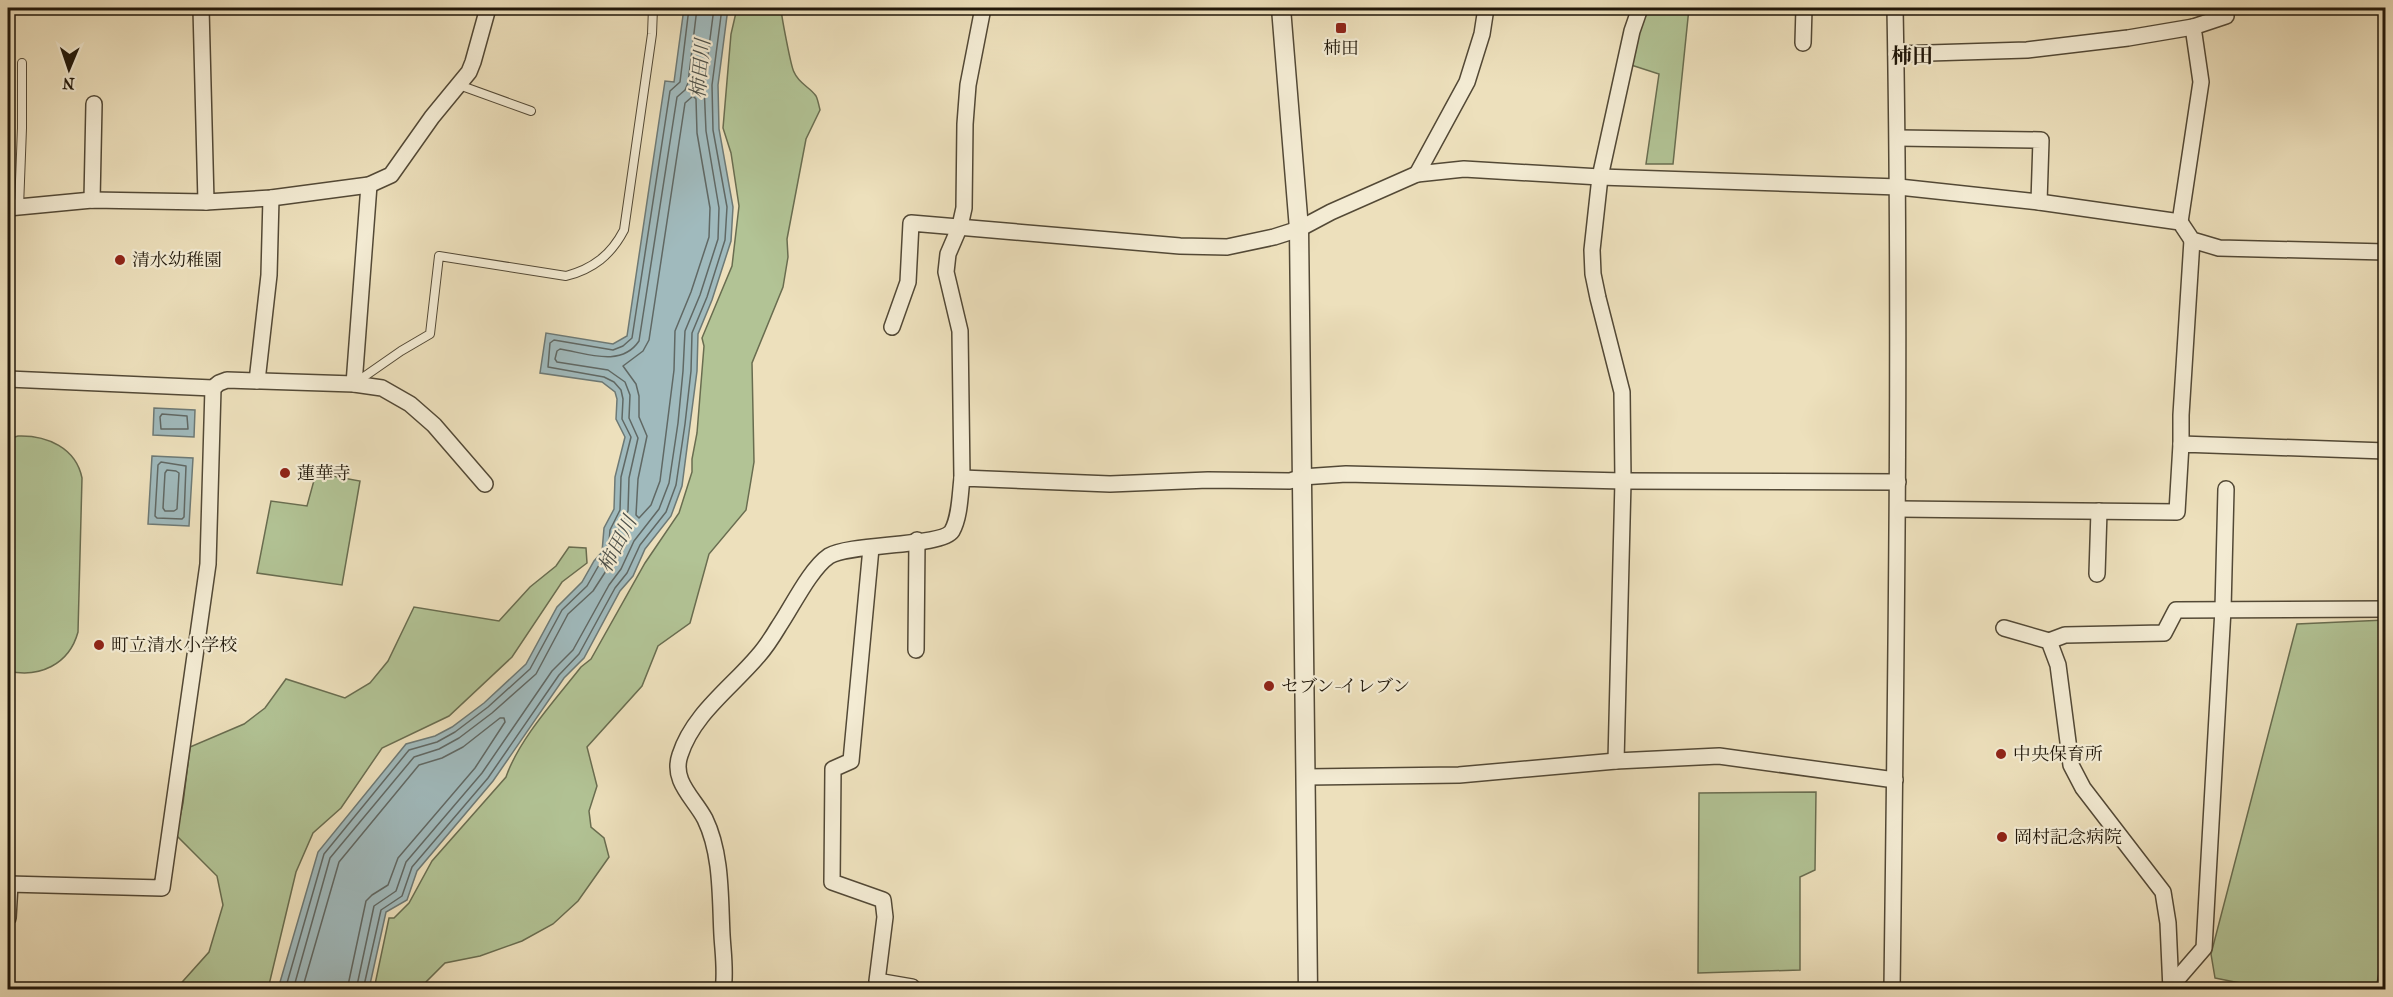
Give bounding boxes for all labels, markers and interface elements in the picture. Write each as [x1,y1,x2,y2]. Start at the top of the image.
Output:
marker: 柿田 [1334,21,1348,35]
water label: 柿田川 [686,36,715,100]
place label: 柿田 [1323,38,1359,59]
north arrow [39,39,99,99]
district label: 柿田 [1891,44,1933,68]
text: N [61,74,75,93]
place label: 清水幼稚園 [132,250,222,271]
marker: 清水幼稚園 [113,253,127,267]
place label: 蓮華寺 [297,463,351,484]
marker: 蓮華寺 [278,466,292,480]
water label: 柿田川 [594,510,642,576]
place label: 町立清水小学校 [111,635,237,656]
marker: 町立清水小学校 [92,638,106,652]
place label: セブン-イレブン [1281,676,1410,697]
marker: セブン-イレブン [1262,679,1276,693]
place label: 中央保育所 [2013,744,2103,765]
marker: 中央保育所 [1994,747,2008,761]
place label: 岡村記念病院 [2014,827,2122,848]
marker: 岡村記念病院 [1995,830,2009,844]

